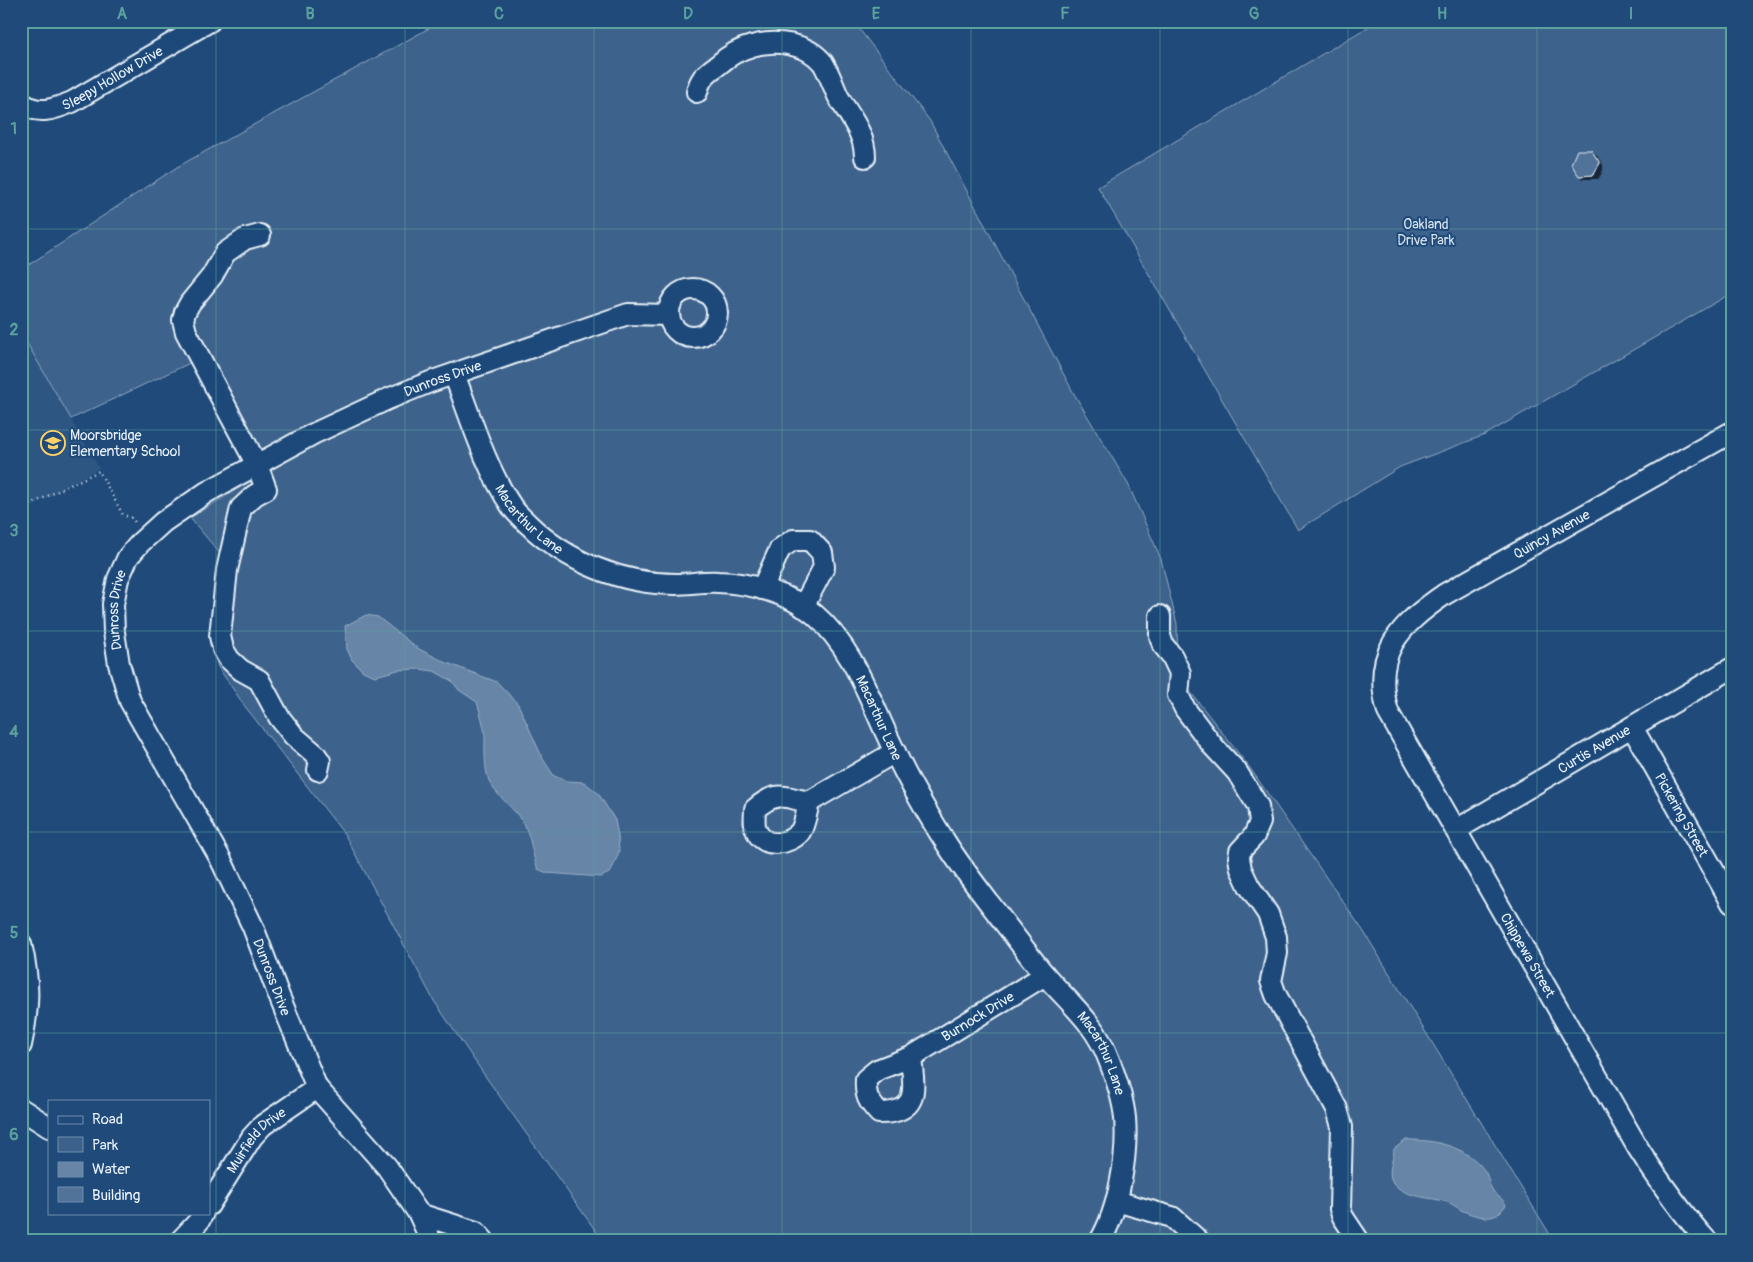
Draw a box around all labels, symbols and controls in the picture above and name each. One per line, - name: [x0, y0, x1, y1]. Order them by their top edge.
- text: A: [117, 4, 128, 24]
- text: B: [305, 4, 315, 24]
- text: C: [494, 4, 504, 24]
- text: D: [683, 4, 693, 24]
- text: E: [872, 4, 881, 24]
- text: F: [1060, 4, 1070, 24]
- text: G: [1249, 4, 1260, 24]
- text: H: [1437, 4, 1447, 24]
- text: I: [1629, 4, 1633, 24]
- street label: Sleepy Hollow Drive: [60, 43, 166, 114]
- text: 1: [11, 119, 17, 139]
- park label: Oakland Drive Park: [1397, 216, 1455, 249]
- text: 2: [10, 320, 19, 340]
- street label: Dunross Drive: [401, 357, 484, 401]
- place label: Moorsbridge Elementary School: [70, 427, 181, 460]
- school or university icon: Moorsbridge Elementary School: [40, 430, 66, 456]
- street label: Macarthur Lane: [491, 482, 566, 558]
- street label: Quincy Avenue: [1510, 506, 1593, 563]
- text: 3: [10, 521, 19, 541]
- street label: Dunross Drive: [105, 567, 130, 651]
- street label: Macarthur Lane: [852, 673, 906, 763]
- text: 4: [9, 722, 19, 742]
- street label: Curtis Avenue: [1555, 722, 1634, 777]
- street label: Pickering Street: [1651, 770, 1712, 860]
- street label: Chippewa Street: [1496, 910, 1559, 1001]
- text: 5: [10, 923, 19, 943]
- street label: Dunross Drive: [249, 936, 294, 1018]
- street label: Burnock Drive: [939, 988, 1017, 1045]
- street label: Macarthur Lane: [1074, 1008, 1128, 1097]
- legend: [48, 1100, 210, 1214]
- street label: Muirfield Drive: [223, 1104, 289, 1176]
- text: Road: [92, 1110, 123, 1129]
- text: 6: [9, 1125, 19, 1145]
- text: Park: [92, 1136, 119, 1155]
- text: Water: [92, 1160, 131, 1179]
- text: Building: [92, 1186, 140, 1205]

